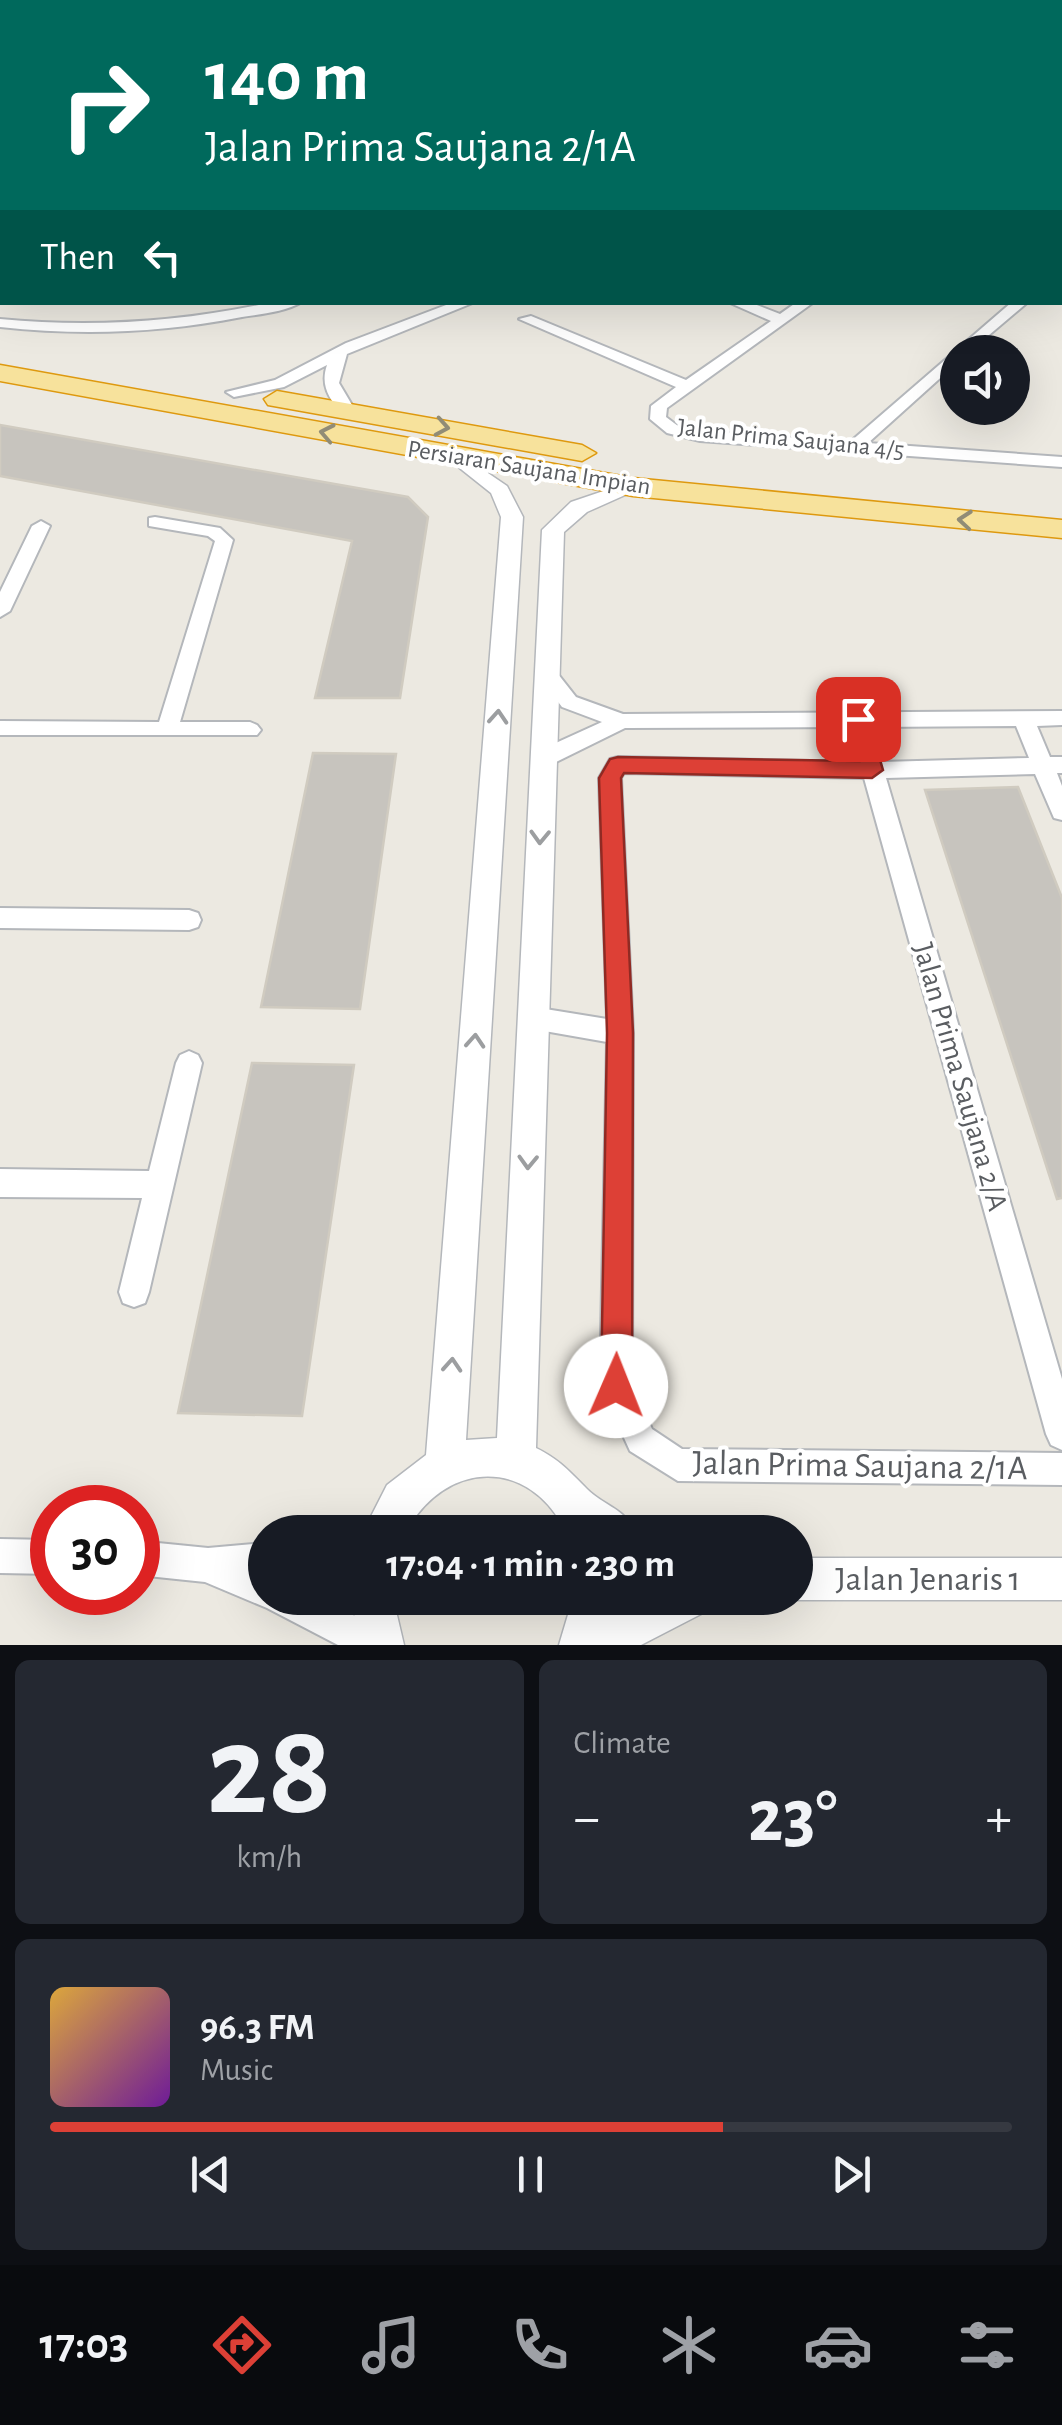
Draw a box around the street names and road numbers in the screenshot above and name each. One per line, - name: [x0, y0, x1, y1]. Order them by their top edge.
- street label: Jalan Prima Saujana 4/5: [677, 415, 905, 463]
- street label: Persiaran Saujana Impian: [406, 436, 652, 500]
- street label: Jalan Prima Saujana 2/A: [907, 940, 1013, 1214]
- street label: Jalan Prima Saujana 2/1A: [692, 1446, 1028, 1486]
- street label: Jalan Jenaris 1: [835, 1562, 1021, 1597]

